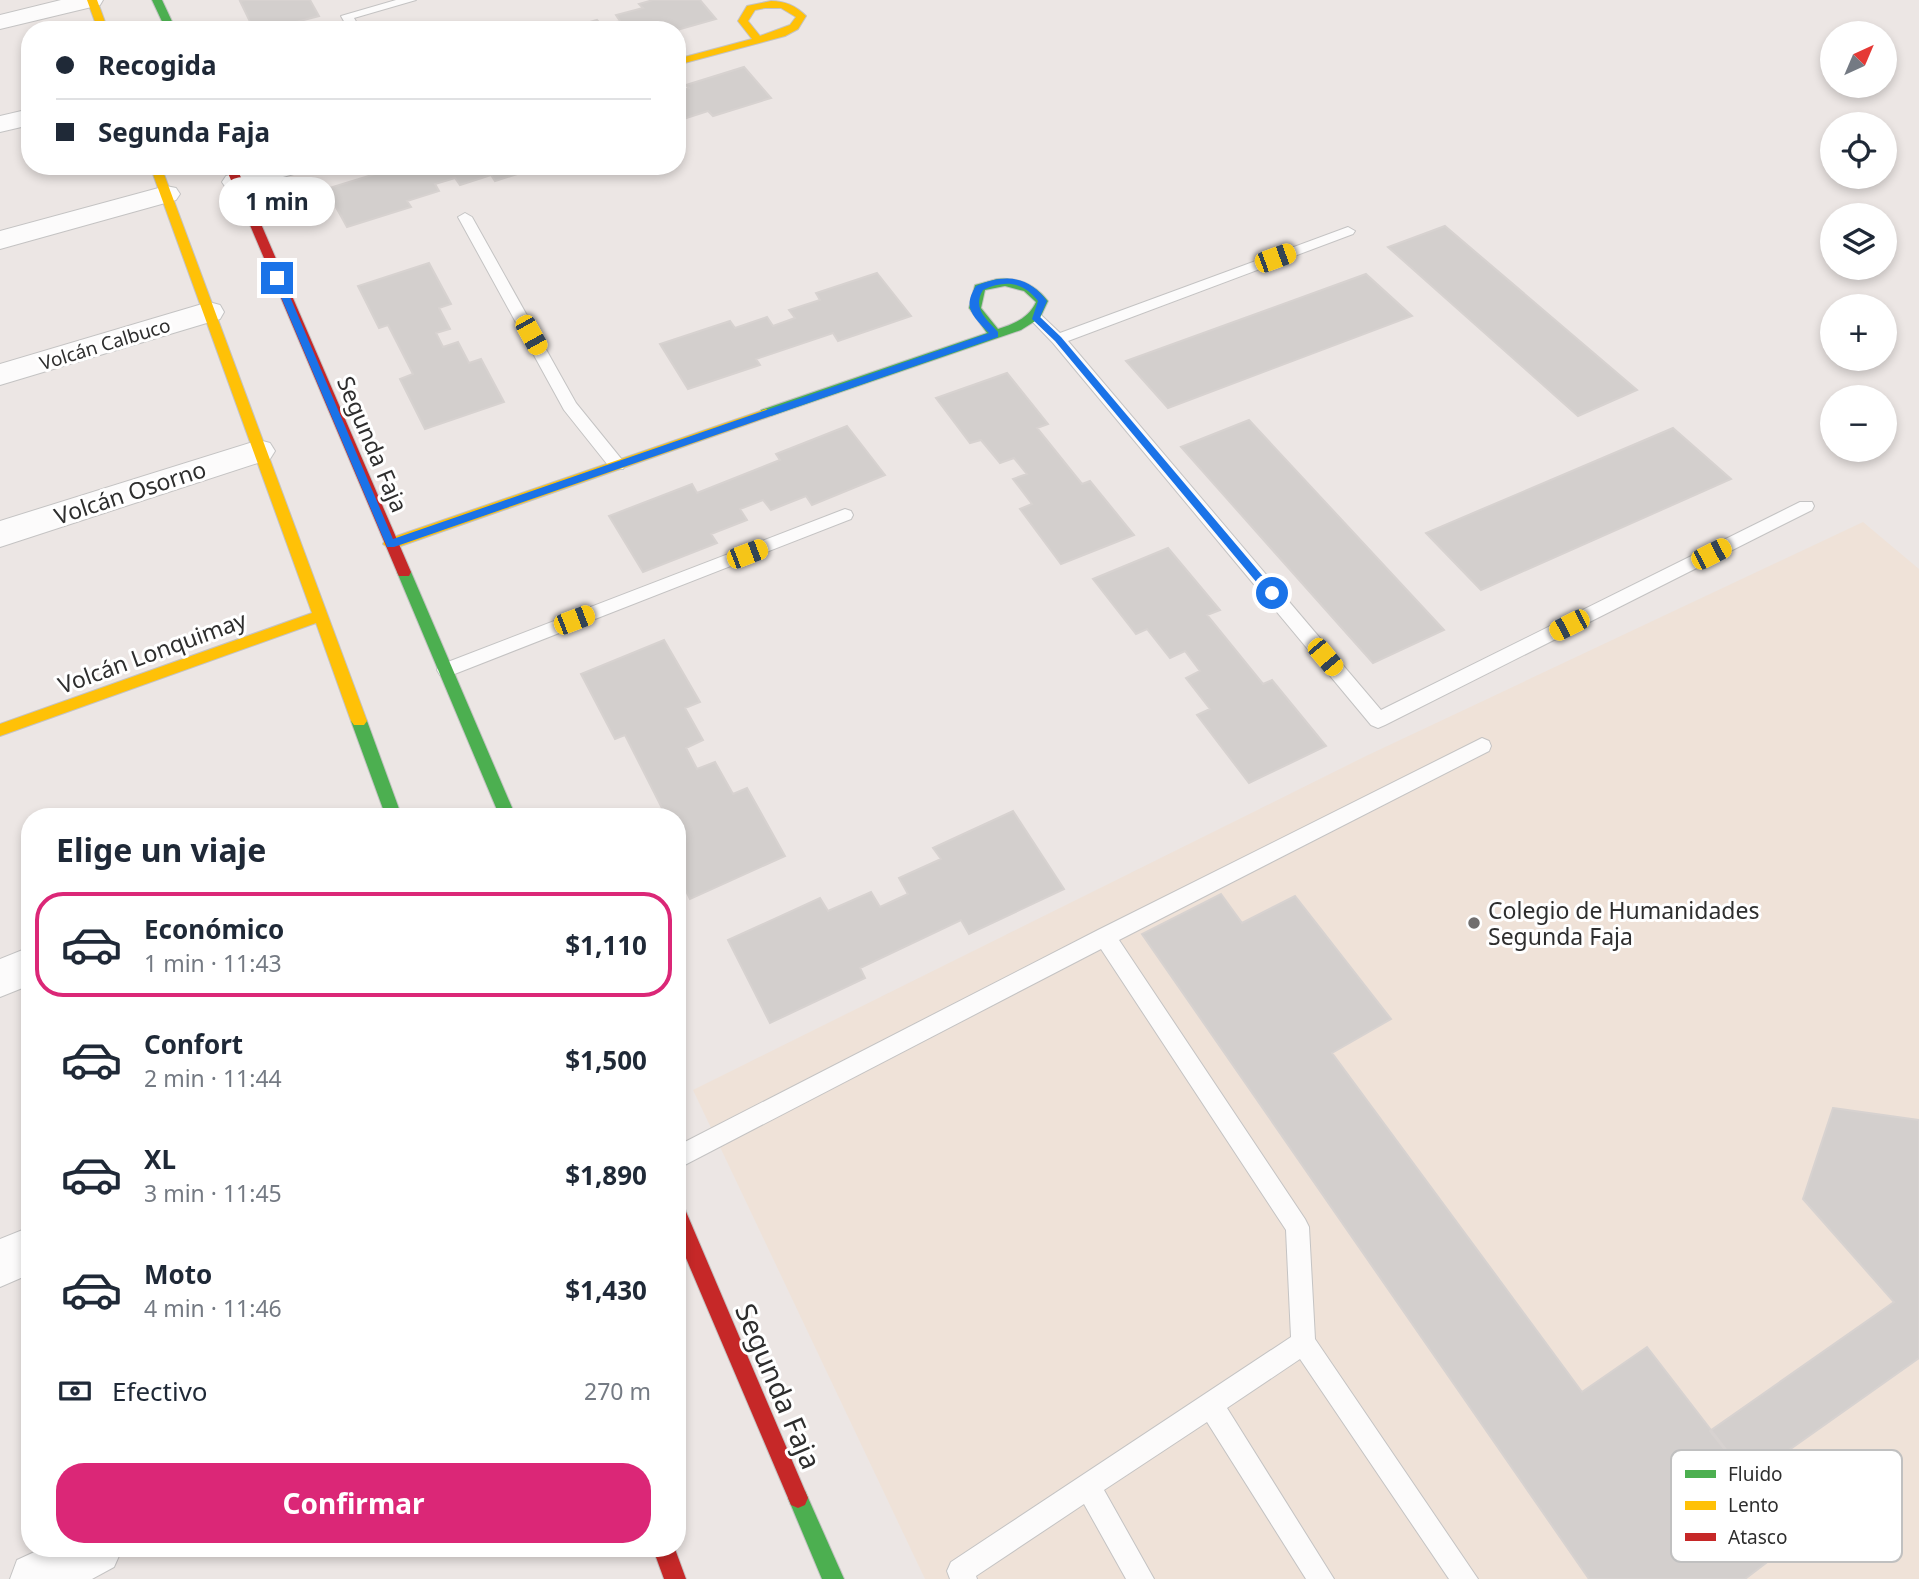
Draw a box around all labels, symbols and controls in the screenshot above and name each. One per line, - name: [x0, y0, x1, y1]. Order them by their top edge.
- north arrow: [1820, 21, 1897, 98]
- map controls: [1820, 21, 1897, 462]
- text: Recogida: [98, 47, 216, 83]
- button: locate: [1820, 112, 1897, 189]
- text: Segunda Faja: [98, 114, 270, 150]
- callout: 1 min: [219, 176, 335, 226]
- text: 1 min: [245, 185, 309, 217]
- button: layers: [1820, 203, 1897, 280]
- car: [1252, 241, 1299, 275]
- route end: [261, 262, 293, 294]
- button: +: [1820, 294, 1897, 371]
- street label: Volcán Calbuco: [36, 312, 174, 376]
- car: [512, 312, 551, 358]
- street label: Segunda Faja: [330, 371, 416, 517]
- button: −: [1820, 385, 1897, 462]
- street label: Volcán Osorno: [50, 452, 210, 532]
- car: [1688, 535, 1735, 573]
- car: [724, 537, 771, 571]
- route start: [1256, 577, 1288, 609]
- street label: Volcán Lonquimay: [54, 603, 251, 701]
- car: [551, 603, 598, 637]
- car: [1546, 606, 1593, 644]
- car: [1304, 634, 1347, 680]
- text: Elige un viaje: [56, 828, 266, 871]
- place label: Colegio de Humanidades Segunda Faja: [1488, 894, 1759, 952]
- text: Económico: [144, 911, 284, 947]
- icon: car: [60, 913, 123, 976]
- marker: Colegio de Humanidades Segunda Faja: [1466, 915, 1482, 931]
- text: $1,110: [565, 927, 647, 963]
- text: 1 min · 11:43: [144, 947, 282, 979]
- text: Confort: [144, 1026, 243, 1062]
- icon: car: [60, 1028, 123, 1091]
- text: $1,500: [565, 1042, 647, 1078]
- text: 2 min · 11:44: [144, 1062, 282, 1094]
- text: XL: [144, 1141, 176, 1177]
- icon: car: [60, 1143, 123, 1206]
- text: $1,890: [565, 1157, 647, 1193]
- text: 3 min · 11:45: [144, 1177, 282, 1209]
- text: Moto: [144, 1256, 212, 1292]
- icon: car: [60, 1258, 123, 1321]
- text: $1,430: [565, 1272, 647, 1308]
- text: 4 min · 11:46: [144, 1292, 282, 1324]
- street label: Segunda Faja: [727, 1297, 831, 1475]
- icon: cash: [56, 1372, 94, 1410]
- text: Efectivo: [112, 1373, 208, 1409]
- text: 270 m: [584, 1375, 651, 1407]
- legend: [1671, 1450, 1902, 1562]
- text: Fluido: [1728, 1461, 1783, 1487]
- button: Confirmar: [56, 1463, 651, 1543]
- text: Lento: [1728, 1492, 1779, 1518]
- text: Atasco: [1728, 1524, 1787, 1550]

